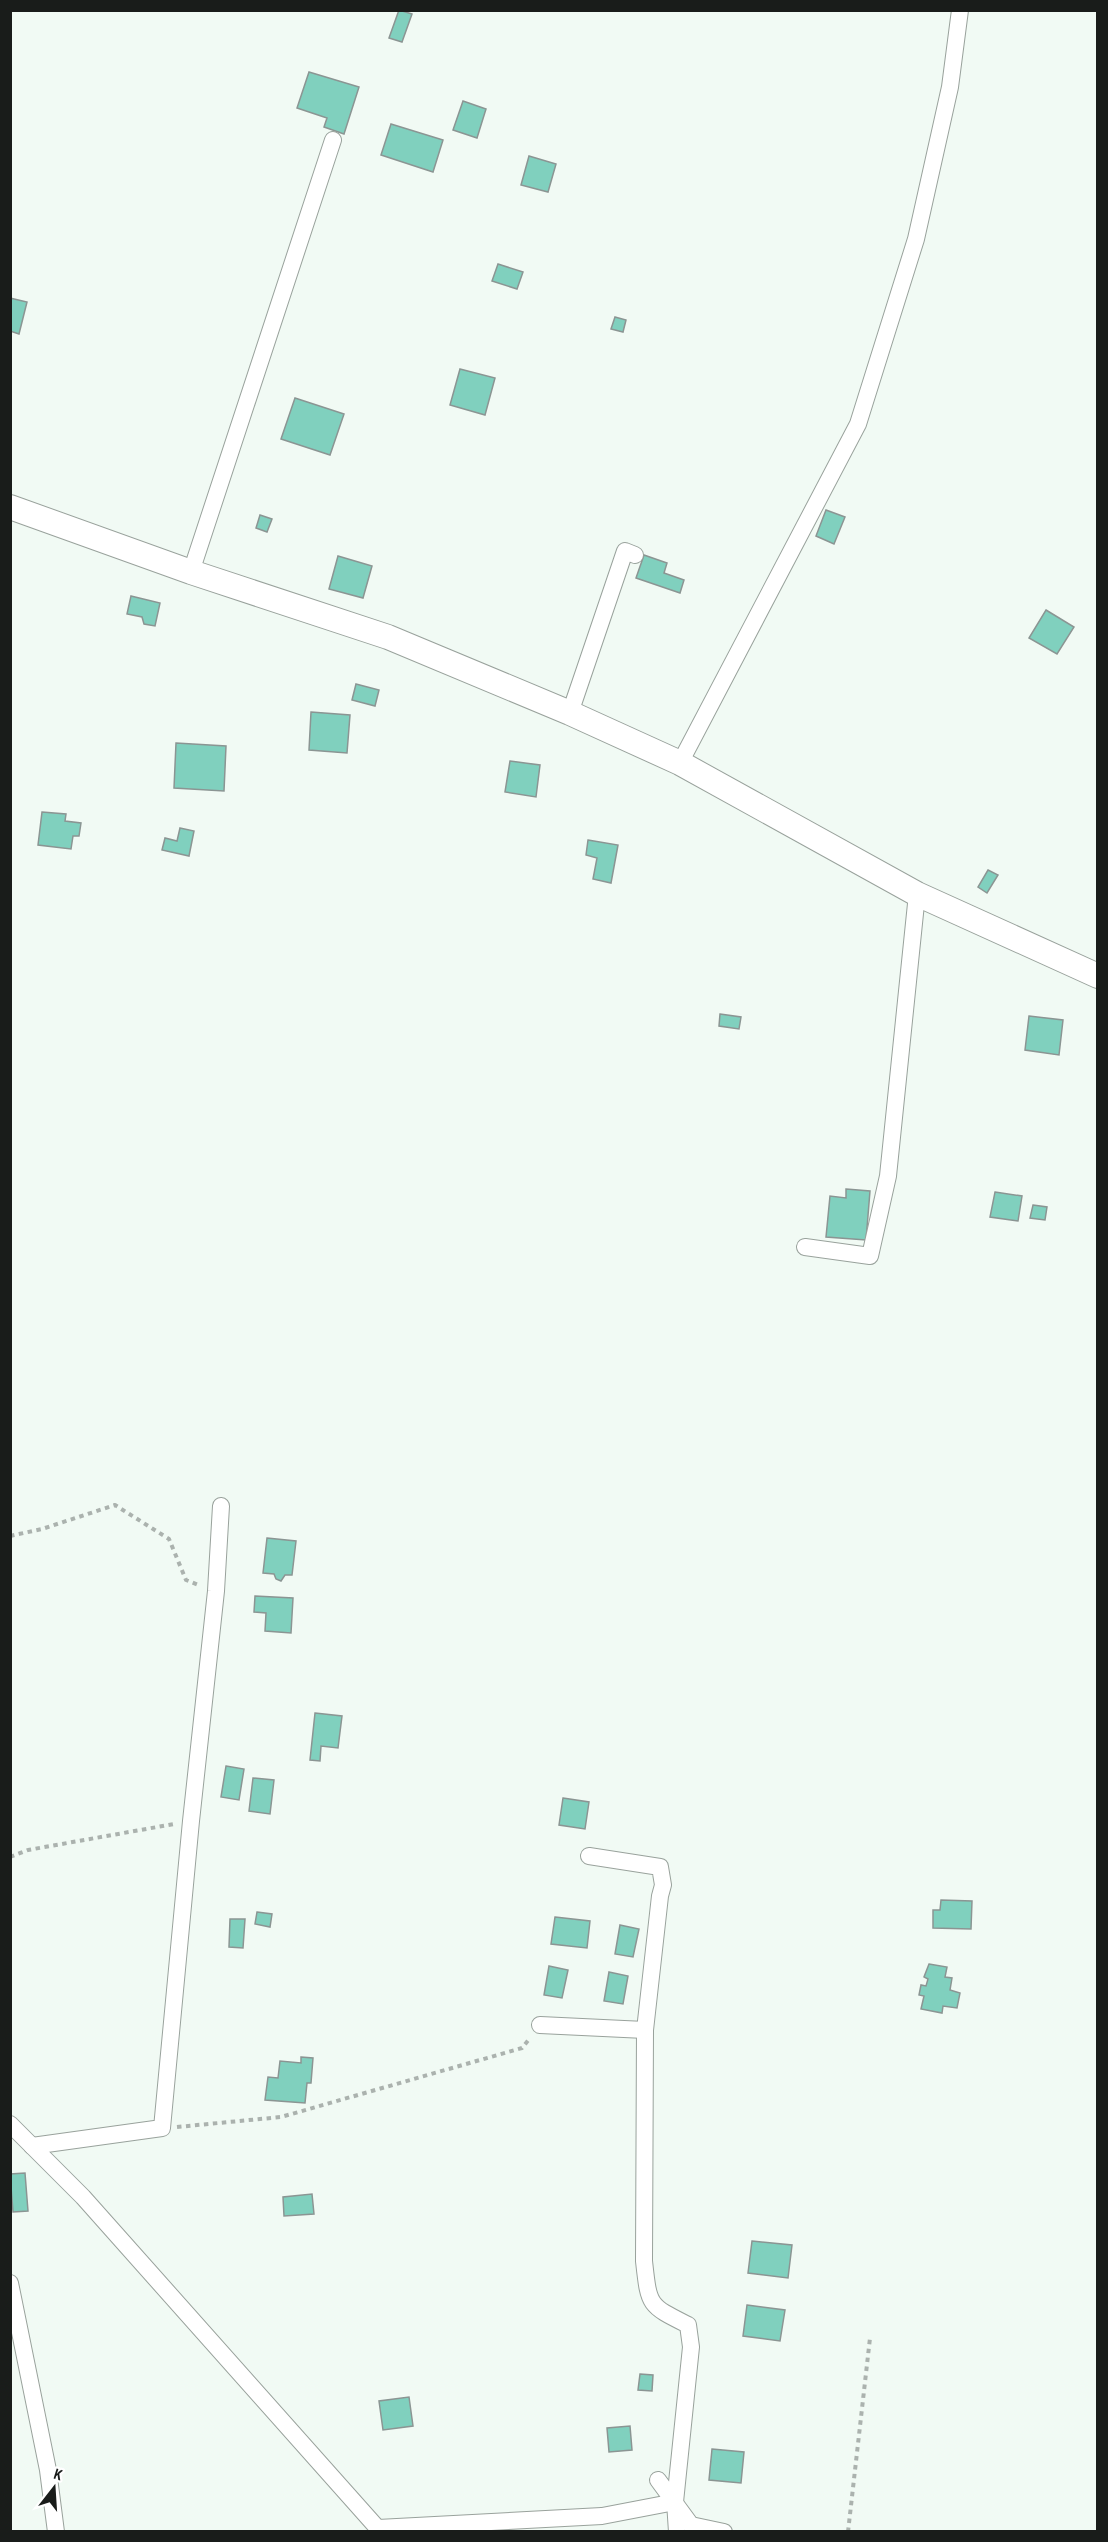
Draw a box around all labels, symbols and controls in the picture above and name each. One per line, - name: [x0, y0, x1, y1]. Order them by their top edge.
- north arrow: [24, 2458, 84, 2518]
- text: K: [51, 2465, 65, 2485]

